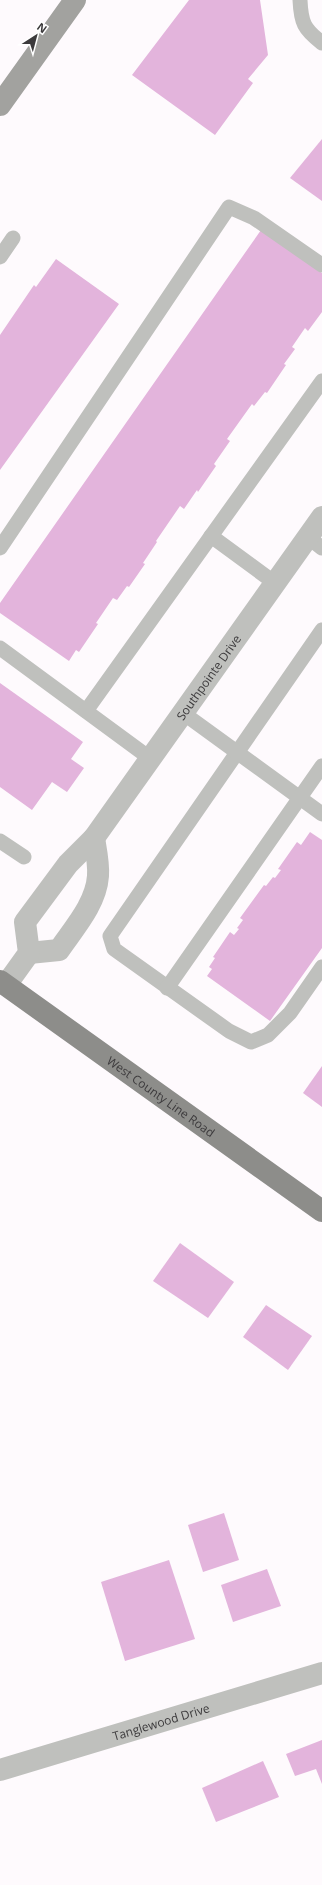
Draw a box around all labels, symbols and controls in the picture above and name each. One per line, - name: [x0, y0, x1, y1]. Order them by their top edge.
- north arrow: [16, 16, 56, 56]
- text: N: [34, 19, 50, 36]
- street label: Southpointe Drive: [172, 631, 245, 723]
- street label: West County Line Road: [104, 1052, 219, 1141]
- street label: Tanglewood Drive: [110, 1699, 212, 1744]

